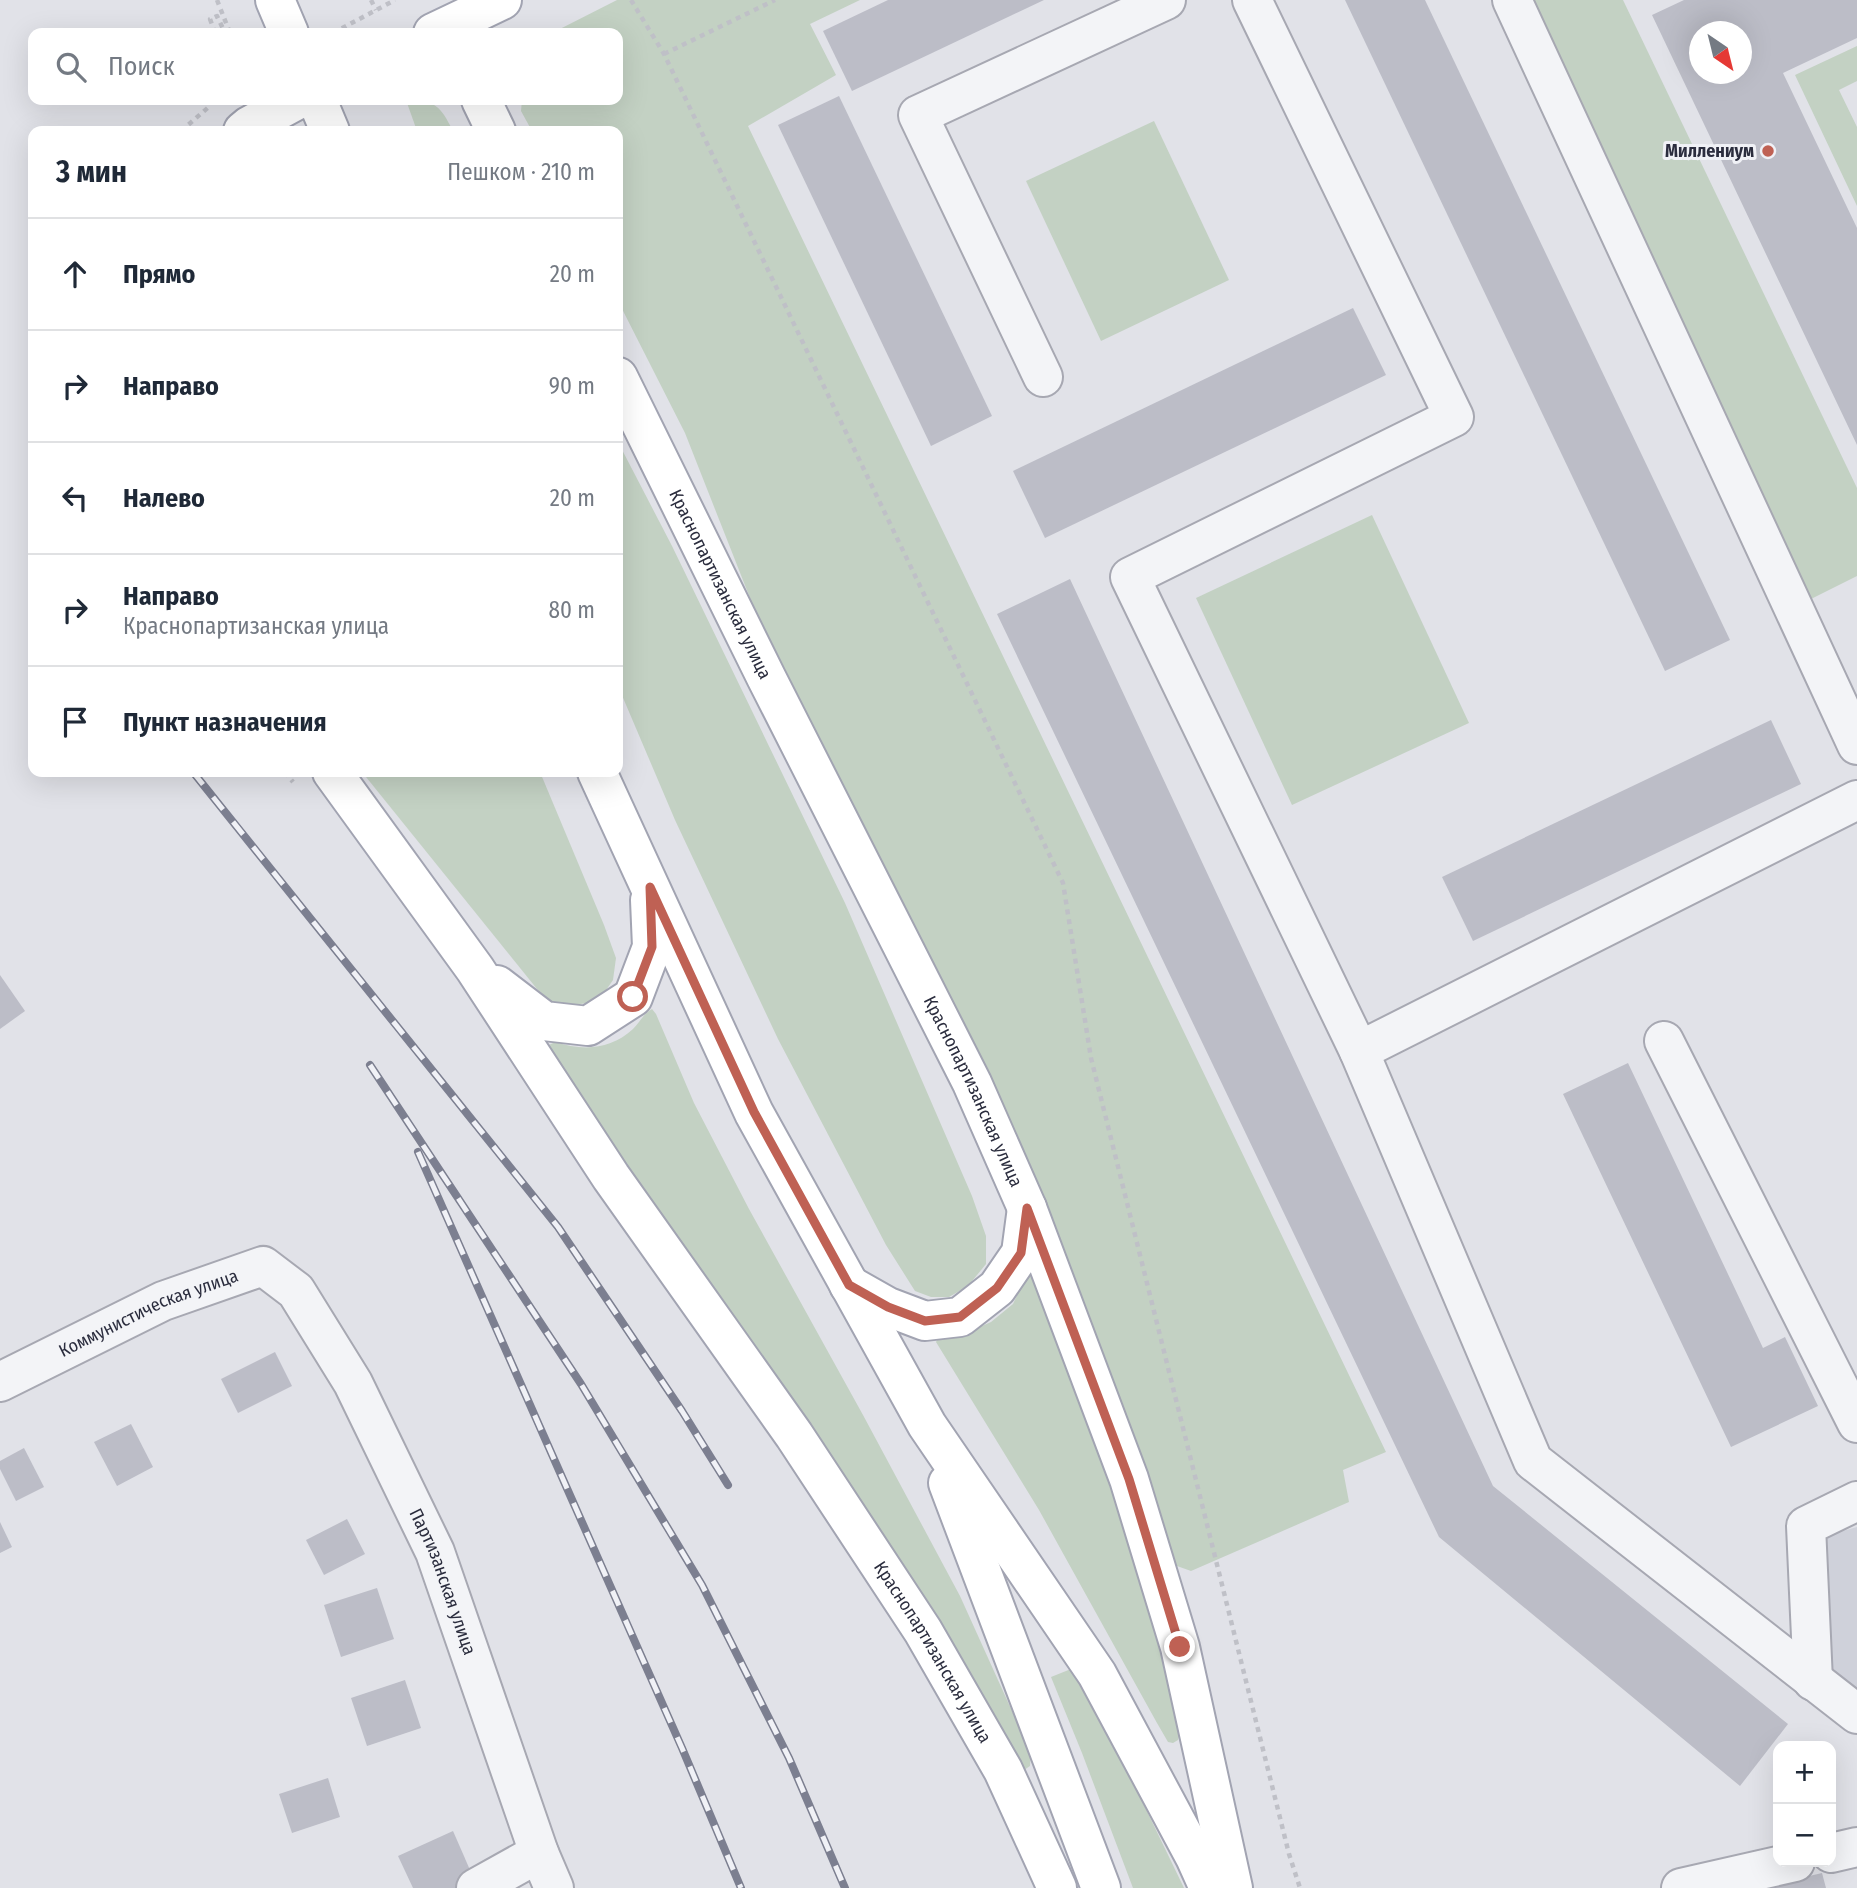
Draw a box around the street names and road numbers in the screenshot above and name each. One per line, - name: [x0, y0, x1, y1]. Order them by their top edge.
- street label: Краснопартизанская улица: [664, 486, 776, 683]
- street label: Краснопартизанская улица: [919, 992, 1027, 1191]
- street label: Коммунистическая улица: [55, 1265, 241, 1362]
- street label: Партизанская улица: [405, 1505, 481, 1658]
- street label: Краснопартизанская улица: [869, 1557, 996, 1747]

